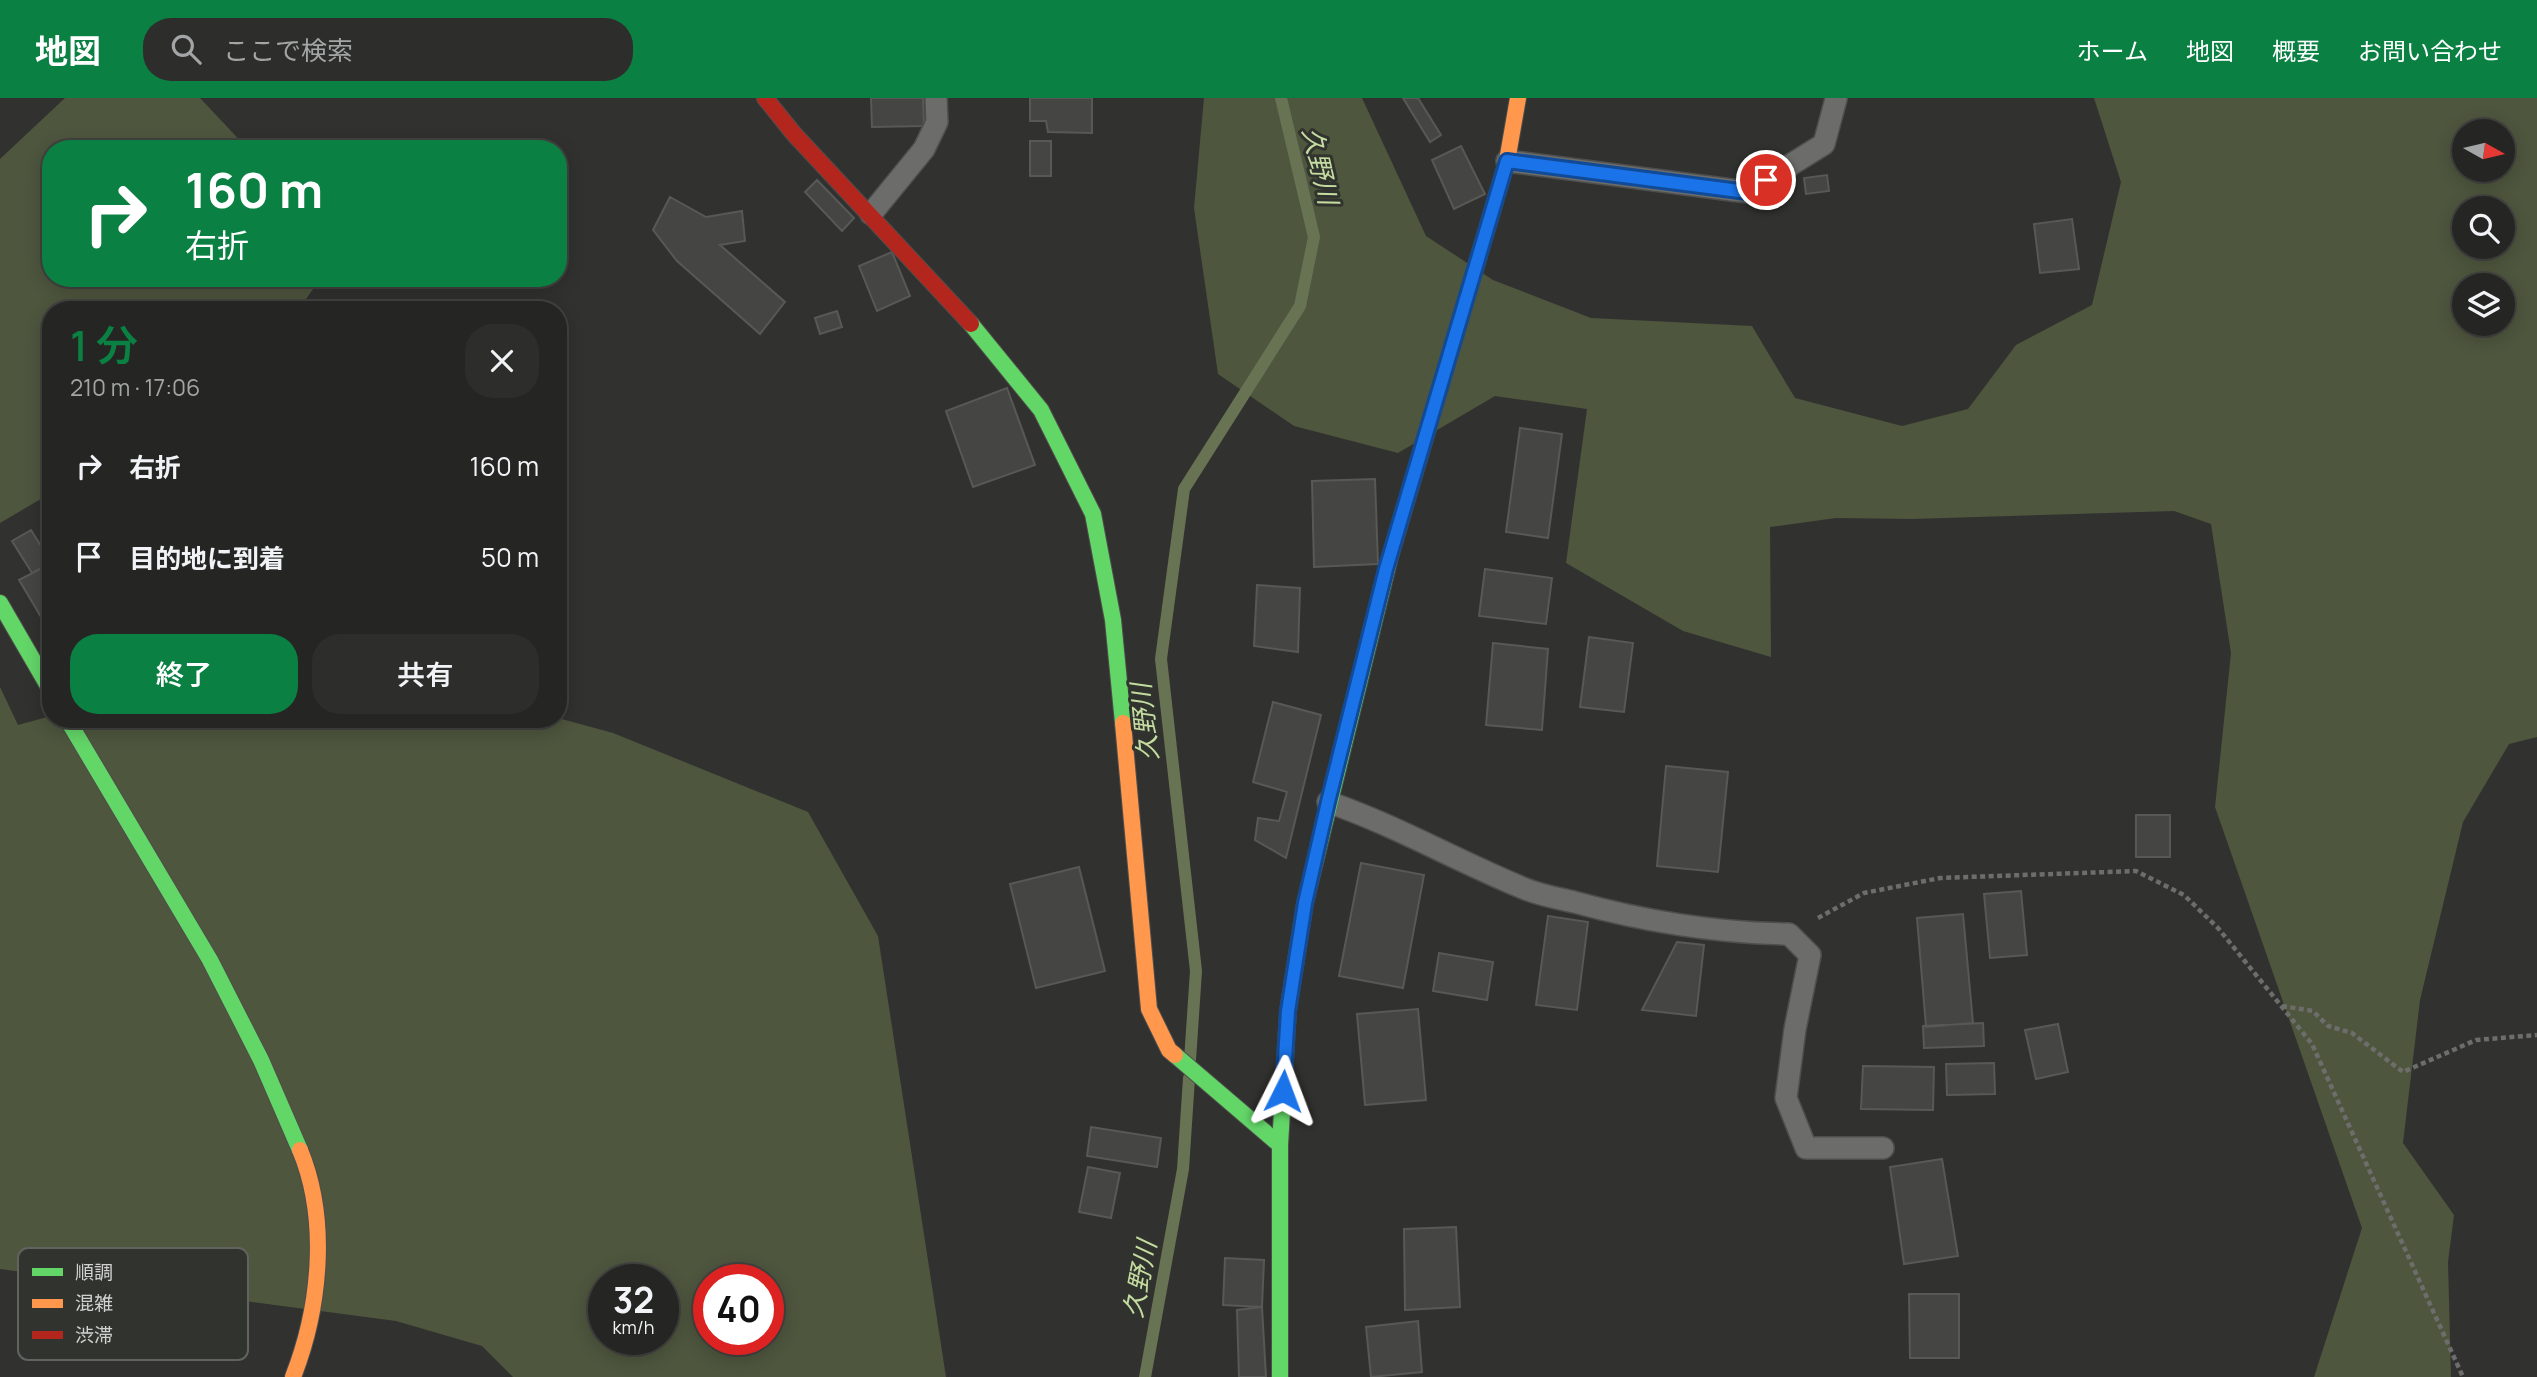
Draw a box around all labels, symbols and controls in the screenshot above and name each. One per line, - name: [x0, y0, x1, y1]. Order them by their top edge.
- search box: [143, 18, 633, 81]
- text: 地図: [35, 28, 101, 73]
- icon: search: [167, 30, 205, 68]
- text: ここで検索: [223, 32, 353, 68]
- text: ホーム: [2077, 34, 2148, 67]
- text: 地図: [2186, 34, 2234, 67]
- text: 概要: [2272, 34, 2320, 67]
- text: お問い合わせ: [2358, 34, 2502, 67]
- north arrow: [2452, 119, 2515, 182]
- map controls: [2452, 119, 2515, 336]
- water label: 久野川: [1295, 124, 1348, 211]
- pin: [1736, 150, 1796, 210]
- text: 160 m: [185, 156, 323, 223]
- icon: arrive: [1747, 161, 1785, 199]
- icon: right: [70, 168, 161, 259]
- button: search: [2452, 196, 2515, 259]
- text: 右折: [185, 223, 249, 267]
- button: layers: [2452, 273, 2515, 336]
- text: 1 分: [70, 316, 138, 374]
- button: close: [465, 324, 539, 398]
- text: 210 m · 17:06: [70, 371, 200, 403]
- icon: right: [70, 447, 108, 485]
- text: 160 m: [470, 448, 539, 484]
- text: 右折: [129, 449, 181, 485]
- icon: arrive: [70, 538, 108, 576]
- text: 50 m: [481, 539, 539, 575]
- text: 目的地に到着: [129, 540, 285, 576]
- button: 終了: [70, 634, 298, 714]
- button: 共有: [312, 634, 539, 714]
- water label: 久野川: [1122, 678, 1166, 763]
- position arrow: [1246, 1054, 1320, 1128]
- water label: 久野川: [1114, 1234, 1165, 1321]
- legend: [18, 1248, 248, 1360]
- text: 順調: [75, 1259, 113, 1285]
- speed limit sign: 40: [693, 1264, 784, 1355]
- text: 32: [613, 1276, 654, 1324]
- text: 混雑: [75, 1290, 113, 1316]
- text: km/h: [613, 1315, 654, 1339]
- text: 渋滞: [75, 1322, 113, 1348]

